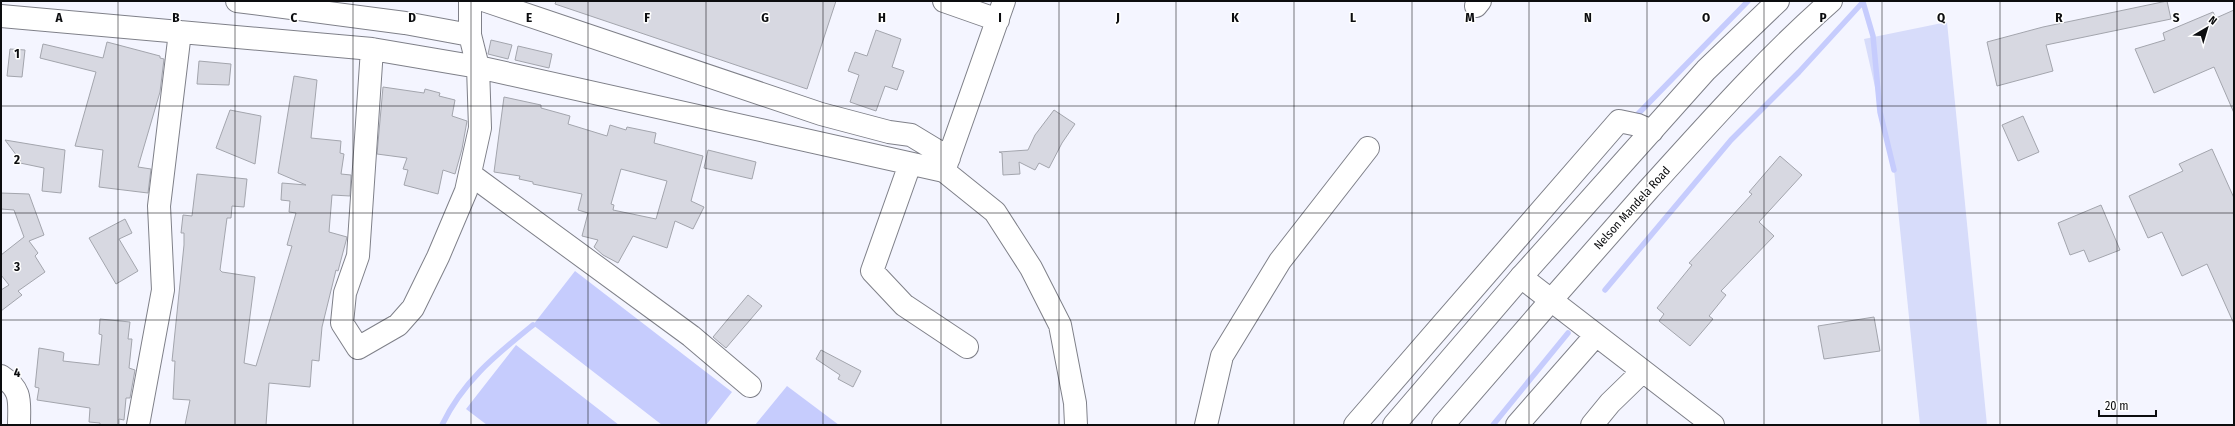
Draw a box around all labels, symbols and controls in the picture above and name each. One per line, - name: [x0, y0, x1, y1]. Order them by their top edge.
- north arrow: [2187, 8, 2227, 48]
- text: A: [54, 10, 63, 25]
- text: B: [172, 10, 180, 25]
- text: C: [291, 10, 298, 25]
- text: D: [408, 10, 416, 25]
- text: E: [526, 10, 532, 25]
- text: F: [644, 10, 650, 25]
- text: G: [761, 10, 769, 25]
- text: H: [878, 10, 886, 25]
- text: I: [998, 10, 1002, 25]
- text: J: [1115, 10, 1120, 25]
- text: K: [1231, 10, 1239, 25]
- text: L: [1350, 10, 1356, 25]
- text: M: [1465, 10, 1475, 25]
- text: N: [1584, 10, 1592, 25]
- text: O: [1702, 10, 1710, 25]
- text: P: [1819, 10, 1827, 25]
- text: Q: [1937, 10, 1946, 25]
- text: R: [2055, 10, 2063, 25]
- text: S: [2173, 10, 2180, 25]
- text: N: [2206, 13, 2219, 28]
- text: 1: [14, 46, 20, 61]
- text: 2: [13, 152, 20, 167]
- street label: Nelson Mandela Road: [1591, 164, 1673, 252]
- text: 3: [13, 259, 20, 274]
- text: 4: [14, 365, 21, 380]
- scale bar: [2099, 392, 2156, 418]
- text: 20 m: [2105, 399, 2129, 413]

